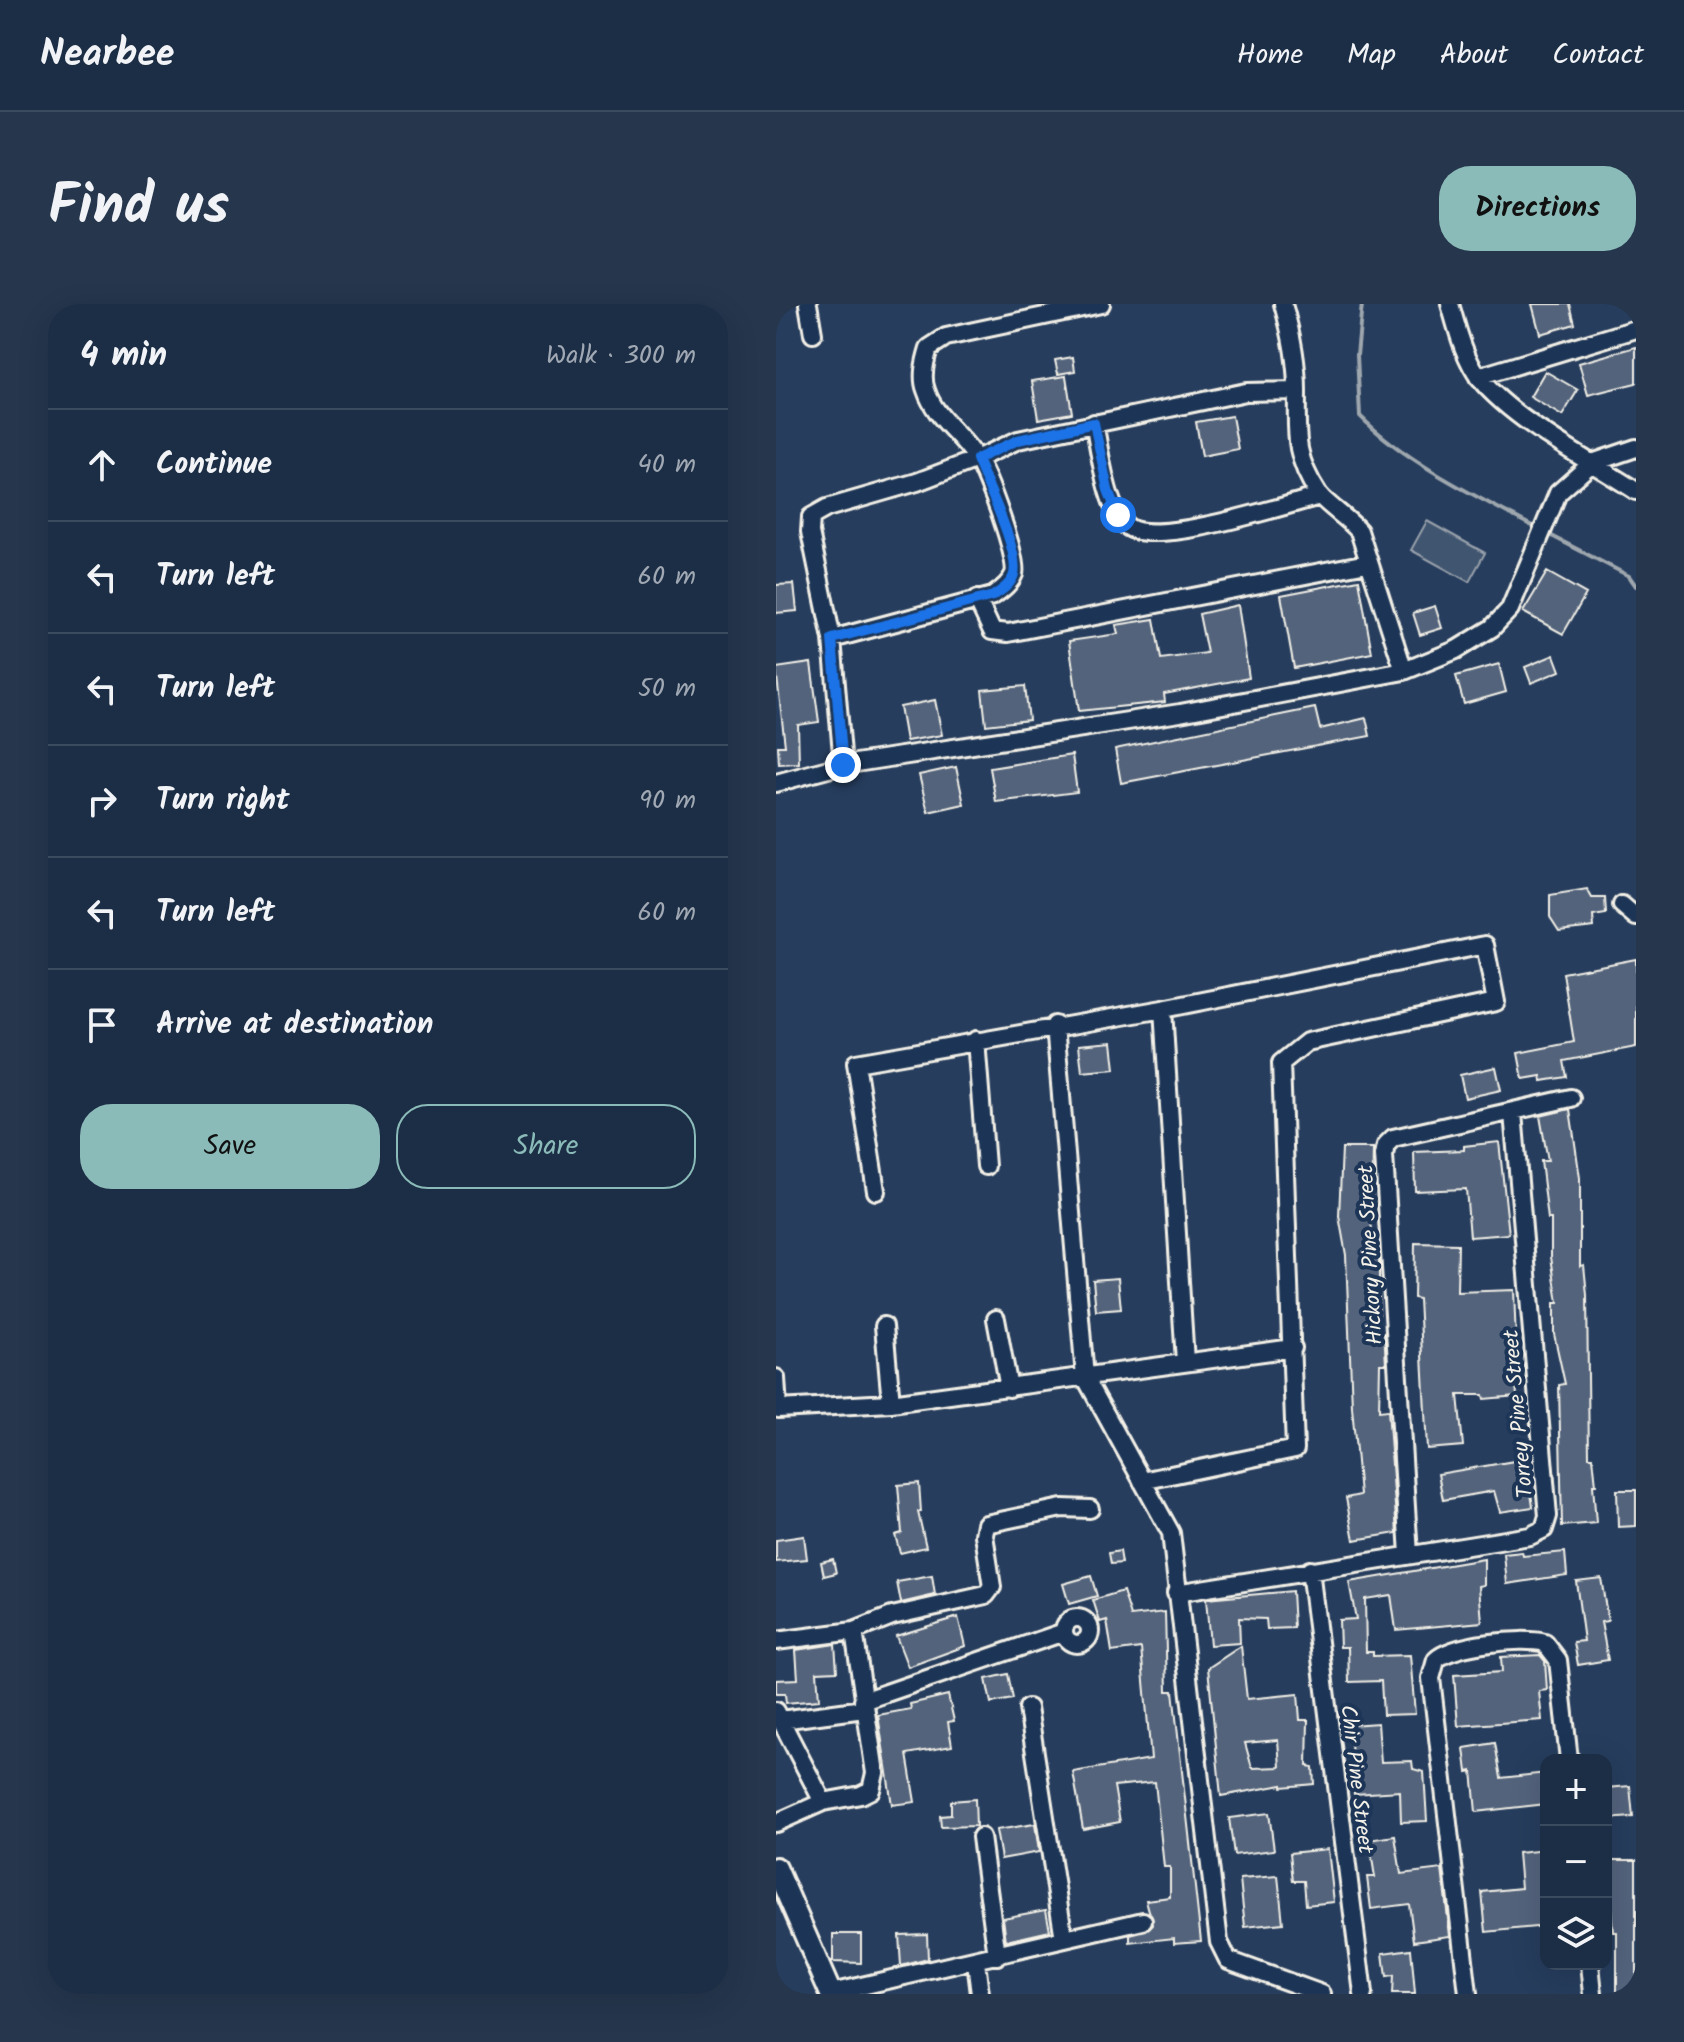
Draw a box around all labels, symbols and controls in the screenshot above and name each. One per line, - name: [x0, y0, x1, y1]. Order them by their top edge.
- text: Nearbee: [40, 25, 174, 85]
- text: Home: [1237, 33, 1303, 78]
- text: Map: [1347, 33, 1396, 78]
- text: About: [1440, 33, 1508, 78]
- text: Contact: [1552, 33, 1644, 78]
- text: Find us: [48, 163, 229, 253]
- button: Directions: [1439, 166, 1636, 251]
- text: 4 min: [80, 329, 167, 383]
- text: Walk · 300 m: [546, 335, 696, 377]
- text: Continue: [156, 441, 272, 489]
- icon: ahead: [80, 443, 124, 487]
- text: 40 m: [638, 444, 696, 486]
- route start: [1100, 497, 1136, 533]
- text: Turn left: [156, 553, 275, 601]
- icon: left: [80, 555, 124, 599]
- text: 60 m: [637, 556, 696, 598]
- text: Turn left: [156, 665, 275, 713]
- icon: left: [80, 667, 124, 711]
- text: 50 m: [638, 668, 696, 710]
- route end: [825, 747, 861, 783]
- text: Turn right: [156, 777, 289, 825]
- icon: right: [80, 779, 124, 823]
- text: 90 m: [639, 780, 696, 822]
- text: Turn left: [156, 889, 275, 937]
- icon: left: [80, 891, 124, 935]
- text: 60 m: [637, 892, 696, 934]
- text: Arrive at destination: [156, 1001, 433, 1049]
- icon: arrive: [80, 1003, 124, 1047]
- button: Save: [80, 1104, 380, 1189]
- button: Share: [396, 1104, 696, 1189]
- street label: Hickory Pine Street: [1349, 1164, 1394, 1346]
- street label: Torrey Pine Street: [1495, 1328, 1544, 1499]
- street label: Chir Pine Street: [1329, 1703, 1382, 1856]
- map controls: [1540, 1754, 1612, 1970]
- button: +: [1540, 1754, 1612, 1826]
- button: −: [1540, 1826, 1612, 1898]
- button: layers: [1540, 1898, 1612, 1970]

